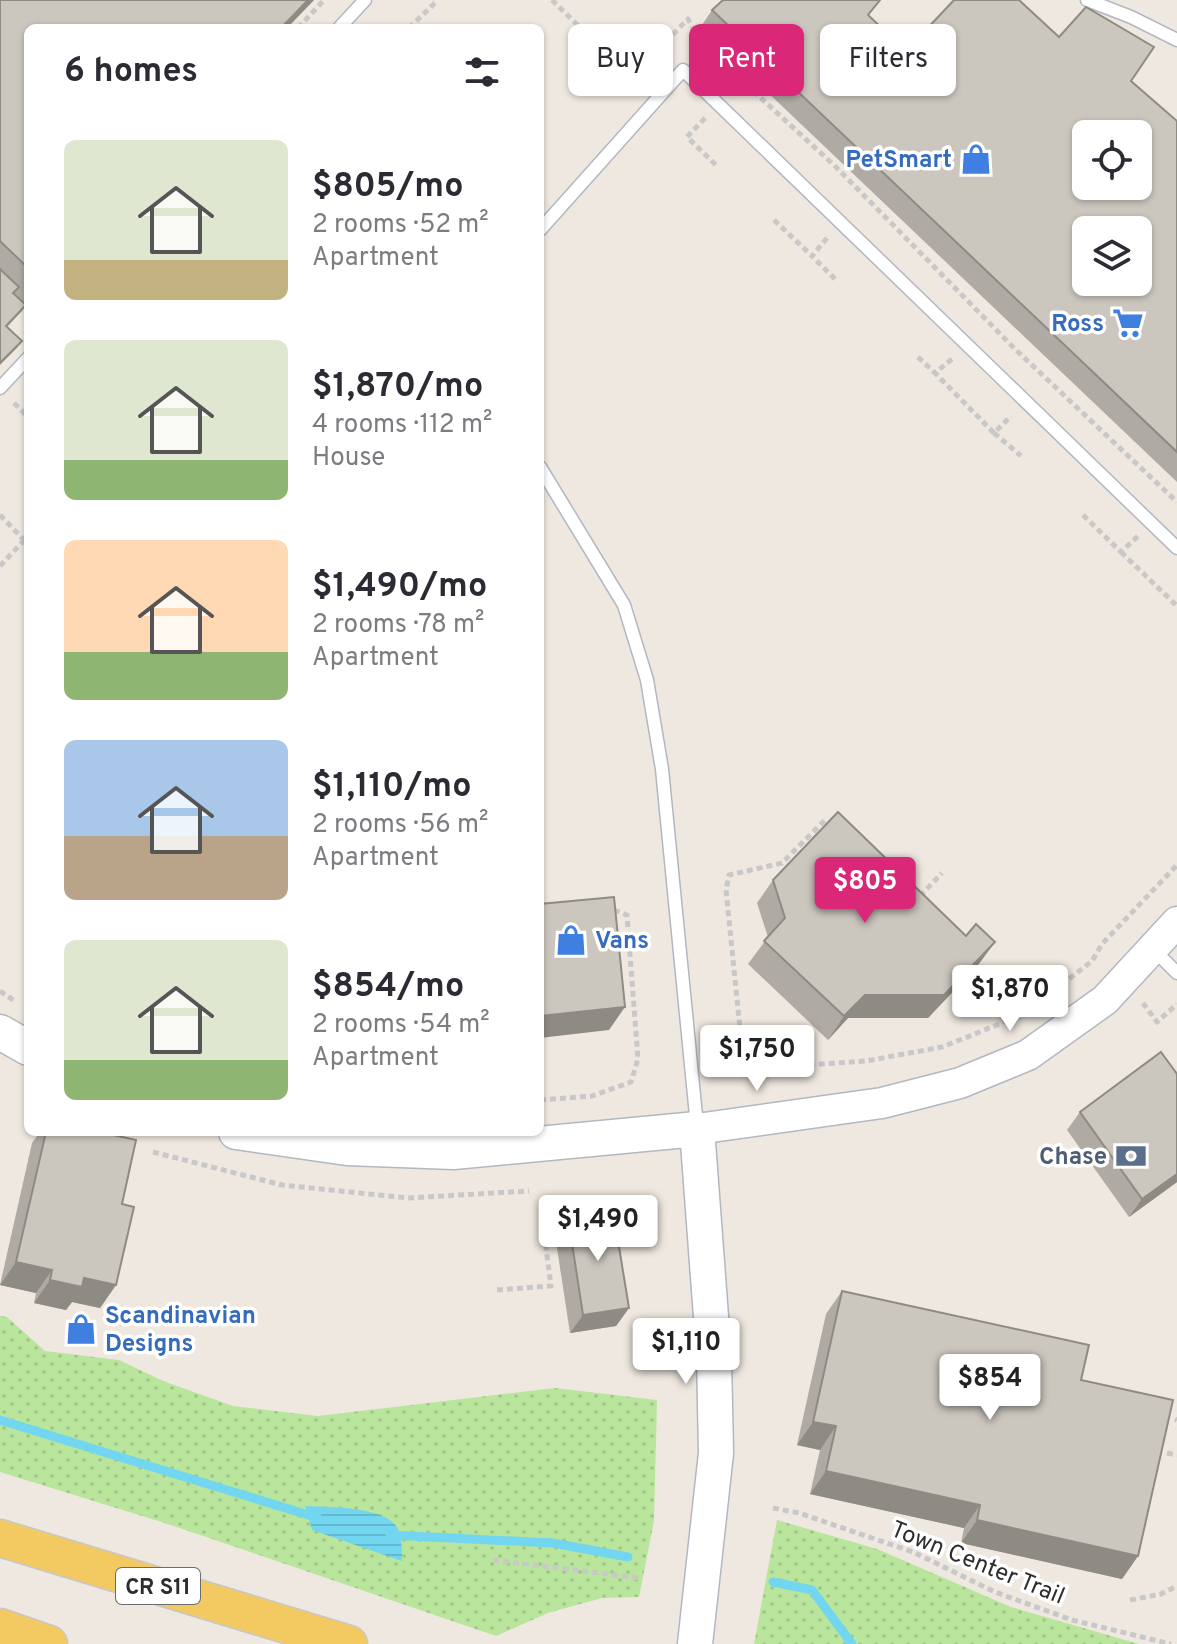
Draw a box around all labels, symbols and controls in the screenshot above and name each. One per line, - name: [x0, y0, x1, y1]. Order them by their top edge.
- chip: Buy: [568, 24, 673, 96]
- chip: Rent: [689, 24, 804, 96]
- chip: Filters: [820, 24, 956, 96]
- icon: filters: [460, 50, 504, 94]
- text: 6 homes: [64, 51, 198, 94]
- map controls: [1072, 120, 1152, 296]
- button: locate: [1072, 120, 1152, 200]
- shop icon: PetSmart: [959, 142, 993, 176]
- place label: PetSmart: [845, 146, 952, 176]
- text: $805/mo: [312, 166, 464, 209]
- icon: home: [128, 172, 224, 268]
- text: 2 rooms · 52 m²: [312, 209, 489, 242]
- button: layers: [1072, 216, 1152, 296]
- text: Apartment: [312, 242, 439, 275]
- supermarket icon: Ross: [1111, 306, 1145, 340]
- place label: Ross: [1051, 310, 1104, 340]
- text: $1,870/mo: [312, 366, 483, 409]
- icon: home: [128, 372, 224, 468]
- text: 4 rooms · 112 m²: [312, 409, 492, 442]
- text: House: [312, 442, 385, 475]
- text: $1,490/mo: [312, 566, 487, 609]
- icon: home: [128, 572, 224, 668]
- text: 2 rooms · 78 m²: [312, 609, 484, 642]
- text: Apartment: [312, 642, 439, 675]
- text: $1,110/mo: [312, 766, 472, 809]
- icon: home: [128, 772, 224, 868]
- text: 2 rooms · 56 m²: [312, 809, 488, 842]
- text: Apartment: [312, 842, 439, 875]
- pin: $805: [818, 857, 912, 925]
- text: $805: [833, 866, 897, 899]
- shop icon: Vans: [554, 923, 588, 957]
- place label: Vans: [595, 927, 649, 957]
- pin: $1,870: [945, 965, 1075, 1033]
- text: $854/mo: [312, 966, 464, 1009]
- icon: home: [128, 972, 224, 1068]
- text: $1,870: [970, 974, 1050, 1007]
- text: 2 rooms · 54 m²: [312, 1009, 490, 1042]
- pin: $1,750: [692, 1025, 822, 1093]
- text: $1,750: [718, 1034, 796, 1067]
- text: Apartment: [312, 1042, 439, 1075]
- bank icon: Chase: [1114, 1139, 1148, 1173]
- place label: Chase: [1039, 1143, 1107, 1173]
- pin: $1,490: [533, 1195, 663, 1263]
- text: $1,490: [557, 1204, 639, 1237]
- place label: Scandinavian Designs: [105, 1302, 256, 1360]
- shop icon: Scandinavian Designs: [64, 1312, 98, 1346]
- pin: $1,110: [621, 1318, 751, 1386]
- text: $1,110: [651, 1327, 721, 1360]
- pin: $854: [943, 1354, 1037, 1422]
- text: $854: [957, 1363, 1023, 1396]
- street label: Town Center Trail: [886, 1515, 1069, 1612]
- road number: CR S11: [116, 1568, 200, 1604]

